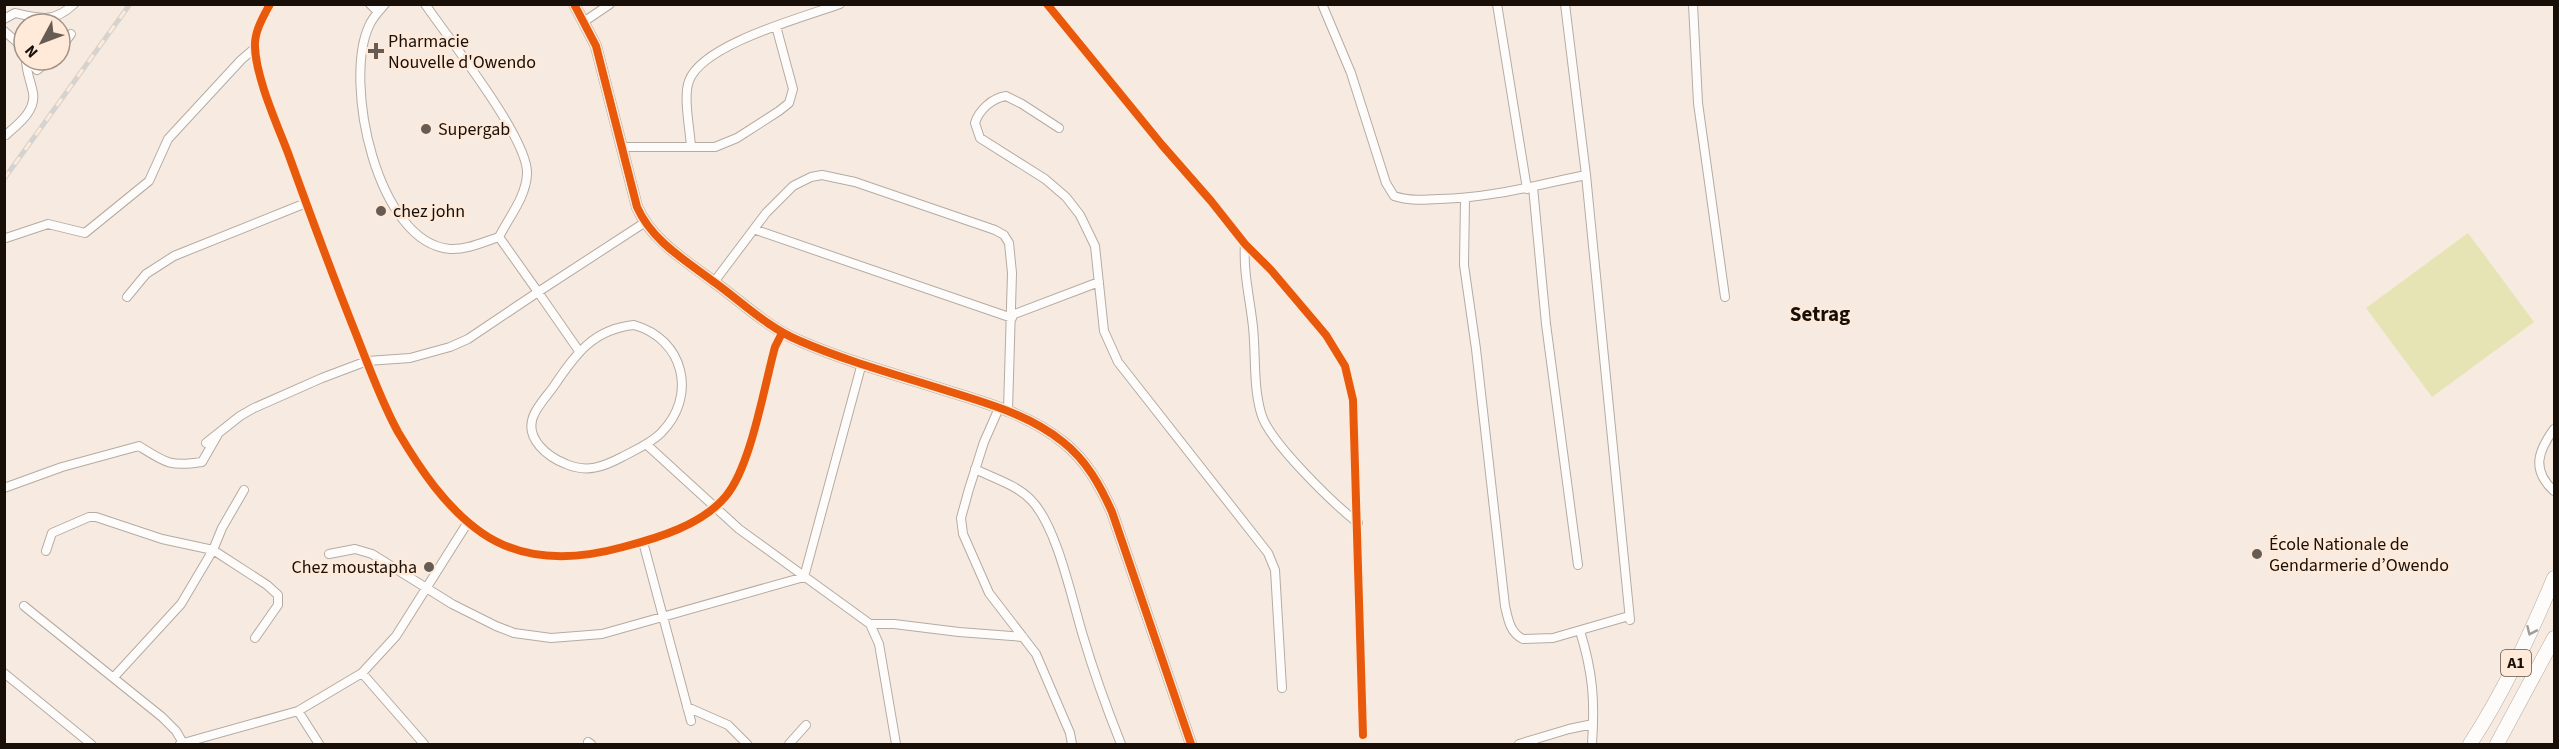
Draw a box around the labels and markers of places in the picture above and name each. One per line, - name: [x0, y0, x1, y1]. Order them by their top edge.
- place label: Pharmacie Nouvelle d'Owendo: [388, 29, 536, 75]
- marker: Pharmacie Nouvelle d'Owendo: [369, 44, 383, 58]
- place label: Supergab: [438, 117, 510, 142]
- marker: Supergab: [419, 122, 433, 136]
- place label: chez john: [393, 199, 465, 224]
- marker: chez john: [374, 204, 388, 218]
- place label: École Nationale de Gendarmerie d’Owendo: [2269, 532, 2449, 578]
- marker: École Nationale de Gendarmerie d’Owendo: [2250, 547, 2264, 561]
- place label: Chez moustapha: [291, 555, 417, 580]
- marker: Chez moustapha: [422, 560, 436, 574]

